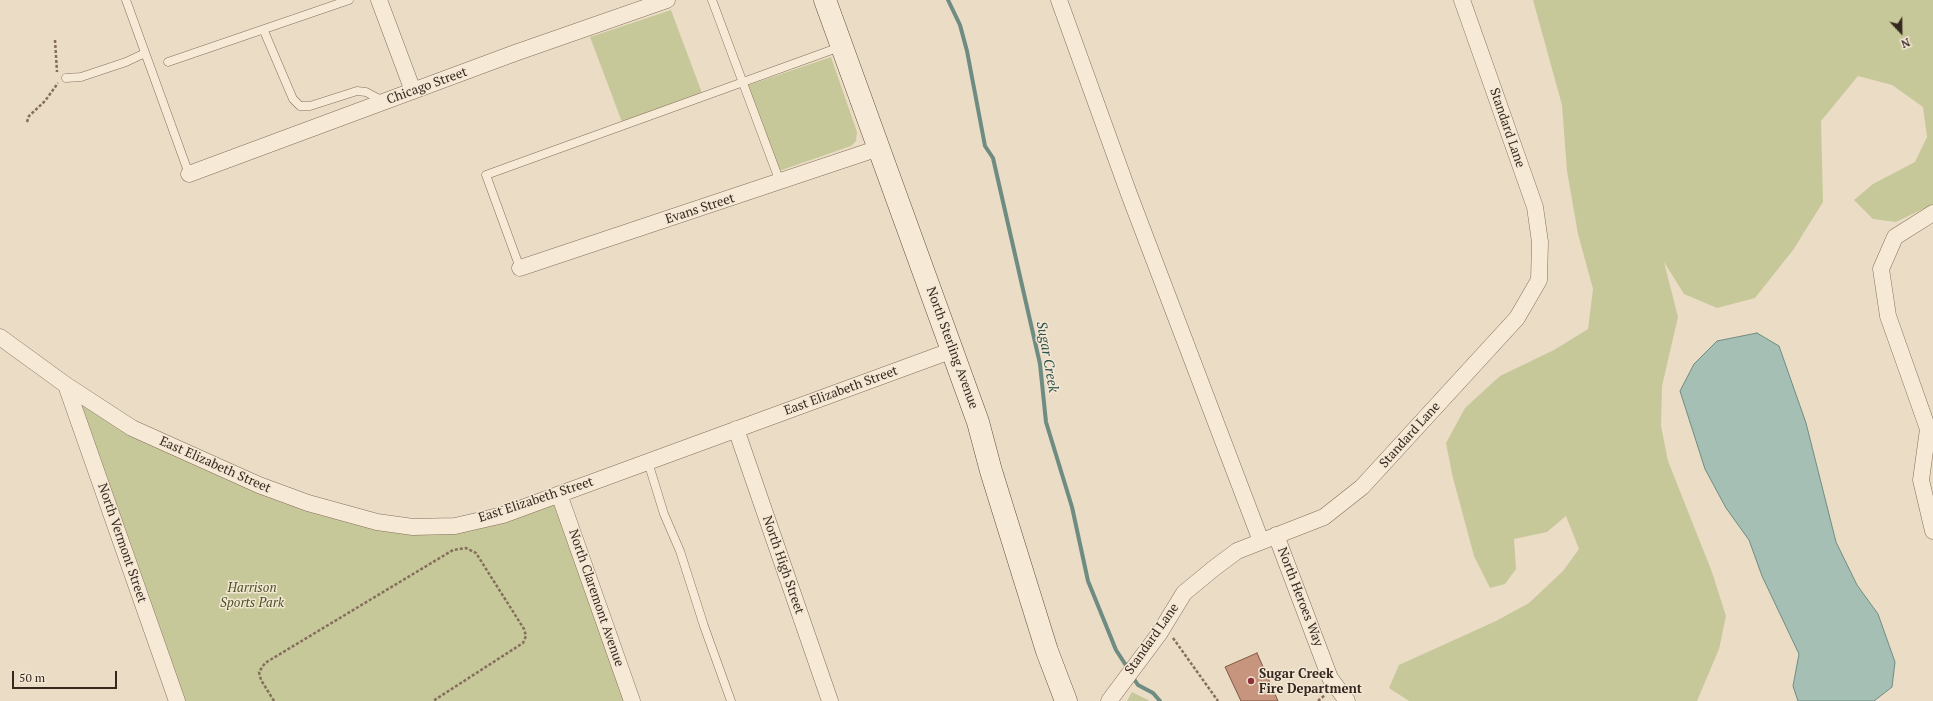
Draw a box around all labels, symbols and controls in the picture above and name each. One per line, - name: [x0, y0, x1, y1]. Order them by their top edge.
- north arrow: [1881, 12, 1921, 52]
- text: N: [1899, 35, 1912, 51]
- street label: Chicago Street: [385, 64, 469, 108]
- street label: Standard Lane: [1486, 86, 1528, 170]
- street label: Evans Street: [663, 190, 737, 228]
- street label: North Sterling Avenue: [923, 285, 981, 411]
- water label: Sugar Creek: [1032, 320, 1062, 394]
- street label: East Elizabeth Street: [782, 363, 900, 419]
- street label: Standard Lane: [1376, 399, 1444, 471]
- street label: East Elizabeth Street: [157, 433, 273, 497]
- street label: East Elizabeth Street: [477, 474, 595, 526]
- street label: North Vermont Street: [94, 481, 150, 605]
- street label: North High Street: [759, 514, 807, 616]
- street label: North Claremont Avenue: [565, 527, 627, 669]
- street label: North Heroes Way: [1274, 545, 1326, 649]
- park label: Harrison Sports Park: [220, 580, 284, 611]
- street label: Standard Lane: [1122, 600, 1182, 678]
- scale bar: [14, 663, 119, 689]
- place label: Sugar Creek Fire Department: [1259, 666, 1362, 697]
- text: 50 m: [19, 670, 45, 685]
- marker: Sugar Creek Fire Department: [1246, 676, 1256, 686]

